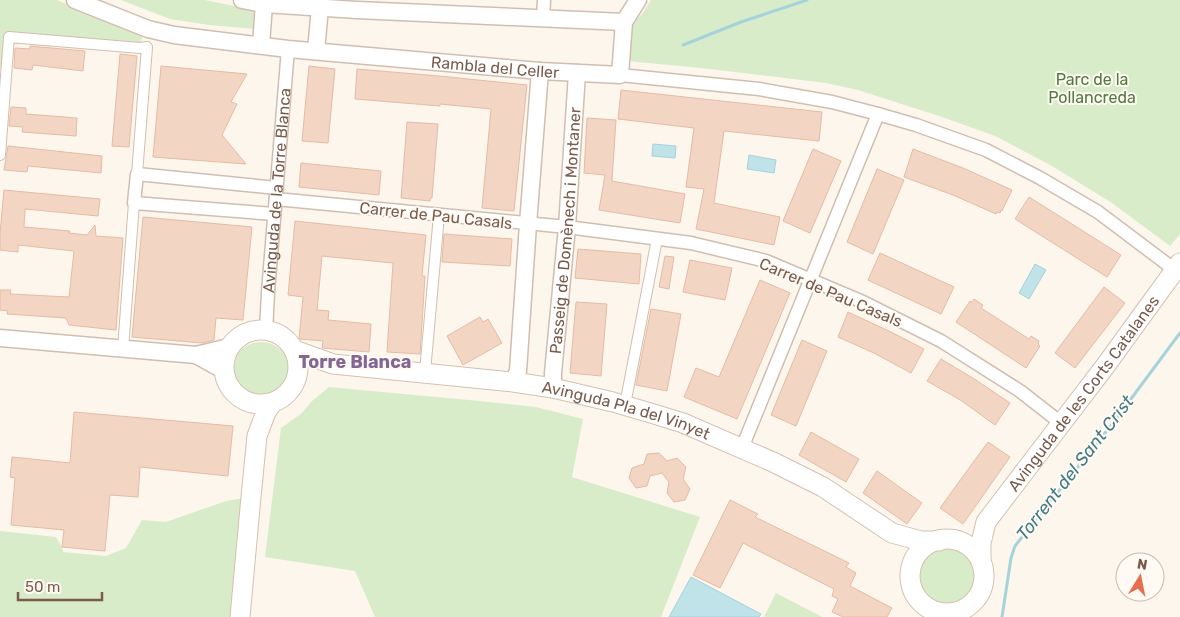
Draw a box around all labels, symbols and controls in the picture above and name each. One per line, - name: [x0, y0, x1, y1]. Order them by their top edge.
- street label: Rambla del Celler: [430, 53, 560, 82]
- park label: Parc de la Pollancreda: [1048, 70, 1136, 107]
- street label: Avinguda de la Torre Blanca: [259, 87, 295, 294]
- street label: Passeig de Domènech i Montaner: [546, 106, 585, 355]
- street label: Carrer de Pau Casals: [359, 198, 513, 233]
- street label: Carrer de Pau Casals: [756, 254, 905, 331]
- street label: Avinguda de les Corts Catalanes: [1004, 292, 1163, 495]
- district label: Torre Blanca: [299, 351, 411, 373]
- street label: Avinguda Pla del Vinyet: [541, 377, 713, 444]
- water label: Torrent del Sant Crist: [1012, 390, 1139, 545]
- north arrow: [1115, 552, 1165, 602]
- text: N: [1136, 555, 1149, 574]
- scale bar: [18, 570, 101, 602]
- text: 50 m: [25, 578, 60, 596]

